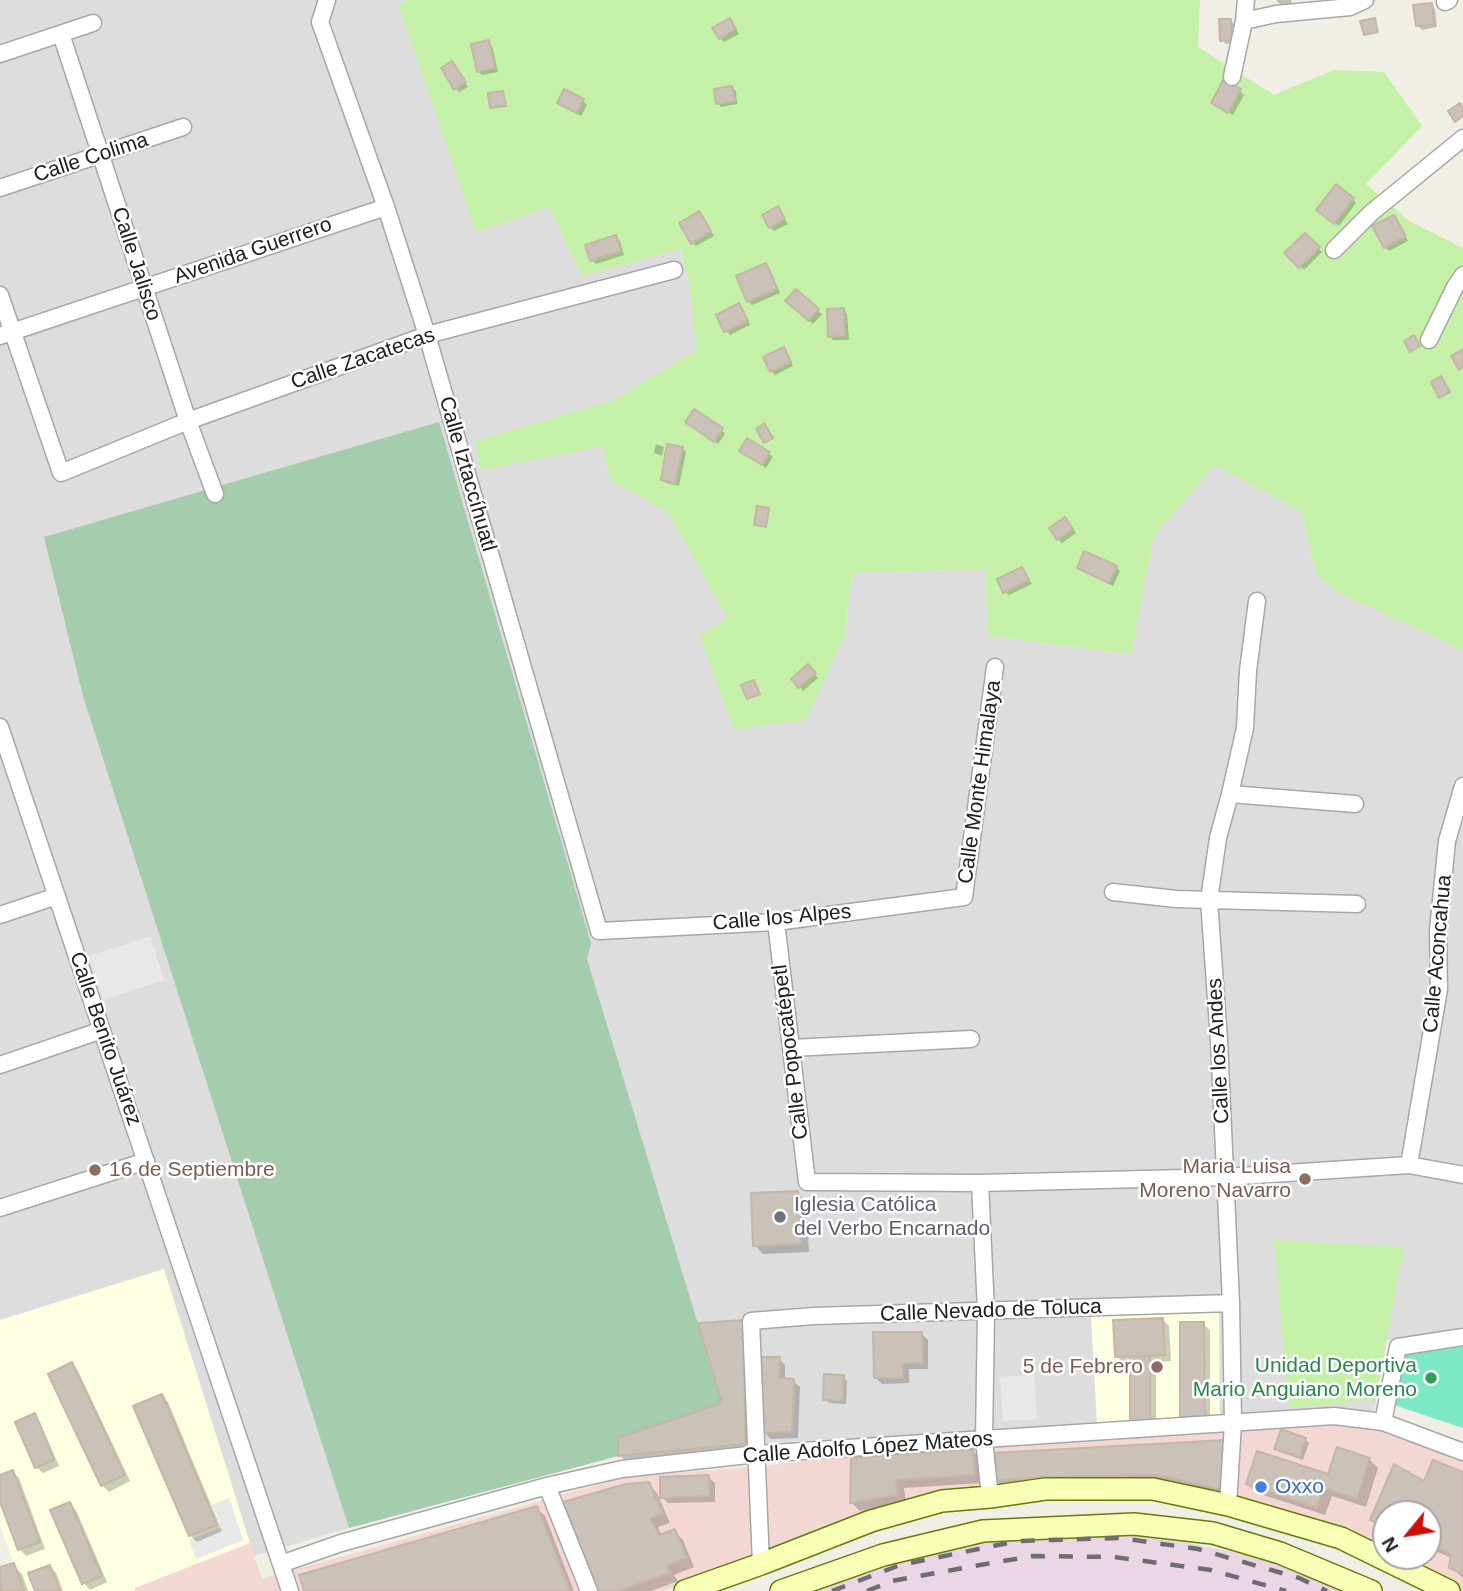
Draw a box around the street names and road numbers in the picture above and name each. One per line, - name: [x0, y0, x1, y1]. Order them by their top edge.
- street label: Calle Colima: [31, 128, 151, 188]
- street label: Calle Jalisco: [106, 204, 166, 324]
- street label: Avenida Guerrero: [171, 212, 335, 290]
- street label: Calle Zacatecas: [288, 323, 438, 395]
- street label: Calle Iztaccíhuatl: [433, 394, 501, 554]
- street label: Calle Monte Himalaya: [953, 679, 1007, 885]
- street label: Calle Aconcahua: [1419, 874, 1457, 1034]
- street label: Calle los Alpes: [712, 899, 852, 937]
- street label: Calle Benito Juárez: [63, 949, 147, 1129]
- street label: Calle Popocatépetl: [768, 963, 814, 1141]
- street label: Calle los Andes: [1203, 977, 1235, 1125]
- street label: Calle Nevado de Toluca: [880, 1295, 1102, 1327]
- street label: Calle Adolfo López Mateos: [742, 1427, 994, 1469]

